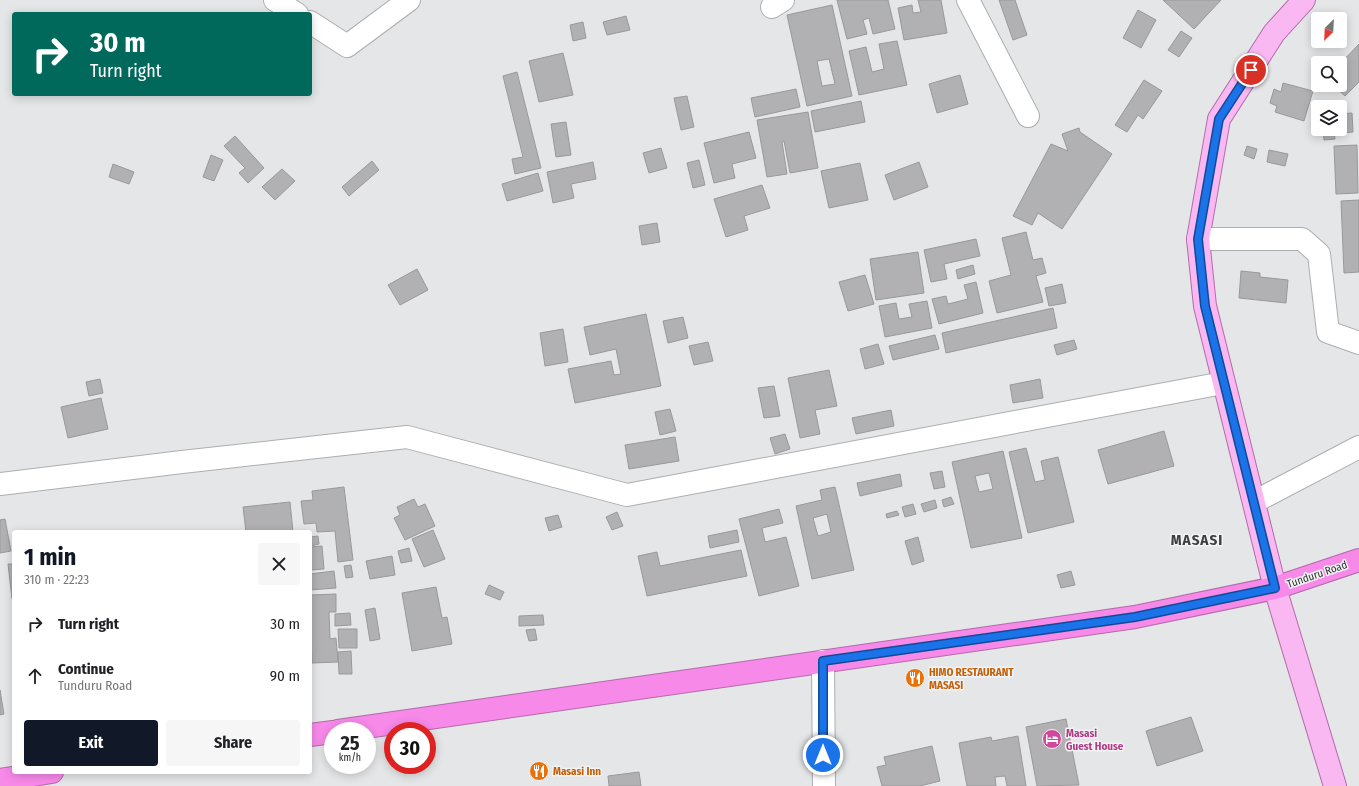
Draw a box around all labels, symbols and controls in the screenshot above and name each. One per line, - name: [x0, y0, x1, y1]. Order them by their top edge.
- north arrow: [1311, 12, 1347, 48]
- map controls: [1311, 12, 1347, 136]
- text: 30 m: [90, 26, 146, 59]
- icon: right: [24, 28, 76, 80]
- pin: [1234, 53, 1268, 87]
- button: search: [1311, 56, 1347, 92]
- icon: arrive: [1240, 59, 1262, 81]
- text: Turn right: [90, 60, 162, 82]
- button: layers: [1311, 100, 1347, 136]
- district label: MASASI: [1171, 531, 1223, 549]
- text: 1 min: [24, 543, 76, 571]
- button: close: [258, 543, 300, 585]
- street label: Tunduru Road: [1285, 558, 1349, 591]
- text: 310 m · 22:23: [24, 572, 89, 587]
- icon: right: [24, 613, 46, 635]
- text: Turn right: [58, 615, 119, 633]
- text: 30 m: [270, 615, 300, 633]
- text: Continue: [58, 660, 114, 678]
- icon: ahead: [24, 665, 46, 687]
- place label: HIMO RESTAURANT MASASI: [929, 666, 1014, 692]
- text: 90 m: [270, 667, 300, 685]
- restaurant icon: HIMO RESTAURANT MASASI: [904, 667, 926, 689]
- text: Tunduru Road: [58, 678, 132, 693]
- button: Exit: [24, 720, 158, 766]
- button: Share: [166, 720, 300, 766]
- speed limit sign: 30: [384, 722, 436, 774]
- place label: Masasi Guest House: [1066, 727, 1124, 753]
- hotel icon: Masasi Guest House: [1041, 728, 1063, 750]
- text: 25: [340, 731, 360, 755]
- position arrow: [802, 734, 844, 776]
- text: km/h: [339, 752, 361, 764]
- restaurant icon: Masasi Inn: [528, 760, 550, 782]
- place label: Masasi Inn: [553, 765, 601, 778]

